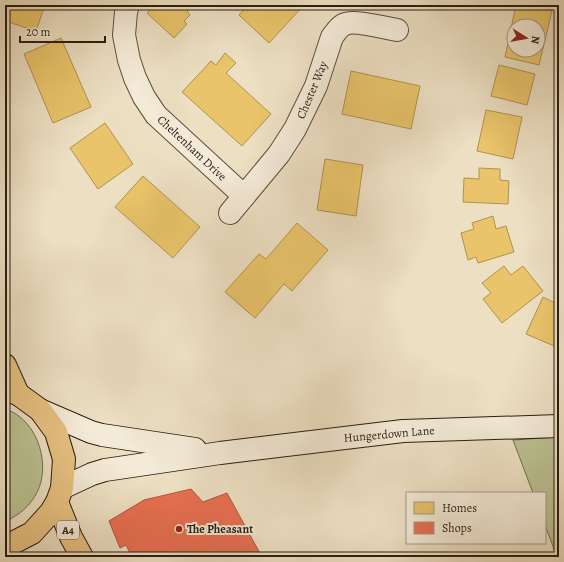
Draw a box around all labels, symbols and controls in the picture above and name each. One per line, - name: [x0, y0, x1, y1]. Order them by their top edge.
- scale bar: [20, 18, 105, 44]
- north arrow: [506, 18, 546, 58]
- text: 20 m: [26, 24, 50, 40]
- text: N: [527, 34, 543, 45]
- street label: Chester Way: [293, 58, 332, 121]
- street label: Cheltenham Drive: [154, 112, 230, 184]
- street label: Hungerdown Lane: [343, 422, 435, 446]
- legend: [406, 492, 546, 544]
- text: Homes: [442, 500, 477, 516]
- text: Shops: [442, 520, 472, 536]
- road number: A4: [57, 521, 79, 539]
- place label: The Pheasant: [187, 521, 253, 537]
- marker: The Pheasant: [174, 524, 184, 534]

